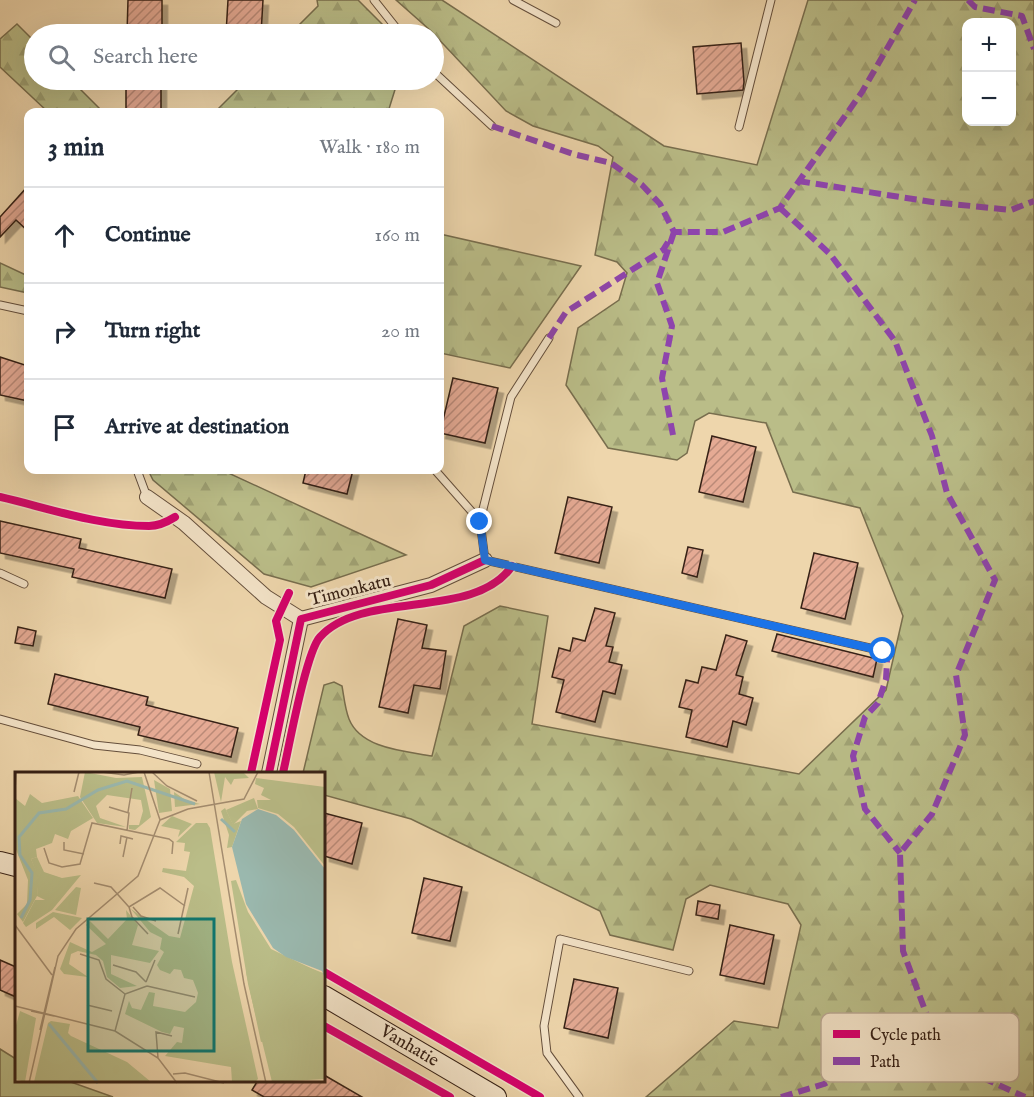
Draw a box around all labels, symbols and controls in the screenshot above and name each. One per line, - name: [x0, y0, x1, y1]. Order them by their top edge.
- map controls: [962, 18, 1016, 126]
- button: +: [962, 18, 1016, 72]
- search box: [24, 24, 444, 90]
- icon: search: [45, 41, 78, 74]
- text: Search here: [93, 43, 198, 71]
- button: −: [962, 72, 1016, 126]
- text: 3 min: [48, 131, 104, 164]
- text: Walk · 180 m: [319, 135, 420, 160]
- icon: ahead: [48, 219, 81, 252]
- text: Continue: [105, 221, 191, 249]
- text: 160 m: [374, 223, 420, 248]
- icon: right: [48, 315, 81, 348]
- text: Turn right: [105, 317, 200, 345]
- text: 20 m: [381, 319, 420, 344]
- icon: arrive: [48, 411, 81, 444]
- text: Arrive at destination: [105, 413, 289, 441]
- route end: [466, 508, 492, 534]
- street label: Timonkatu: [307, 570, 393, 612]
- route start: [869, 637, 895, 663]
- inset map: [15, 772, 326, 1082]
- legend: [821, 1013, 1019, 1082]
- street label: Vanhatie: [375, 1019, 443, 1072]
- text: Cycle path: [870, 1026, 941, 1046]
- text: Path: [870, 1053, 901, 1073]

